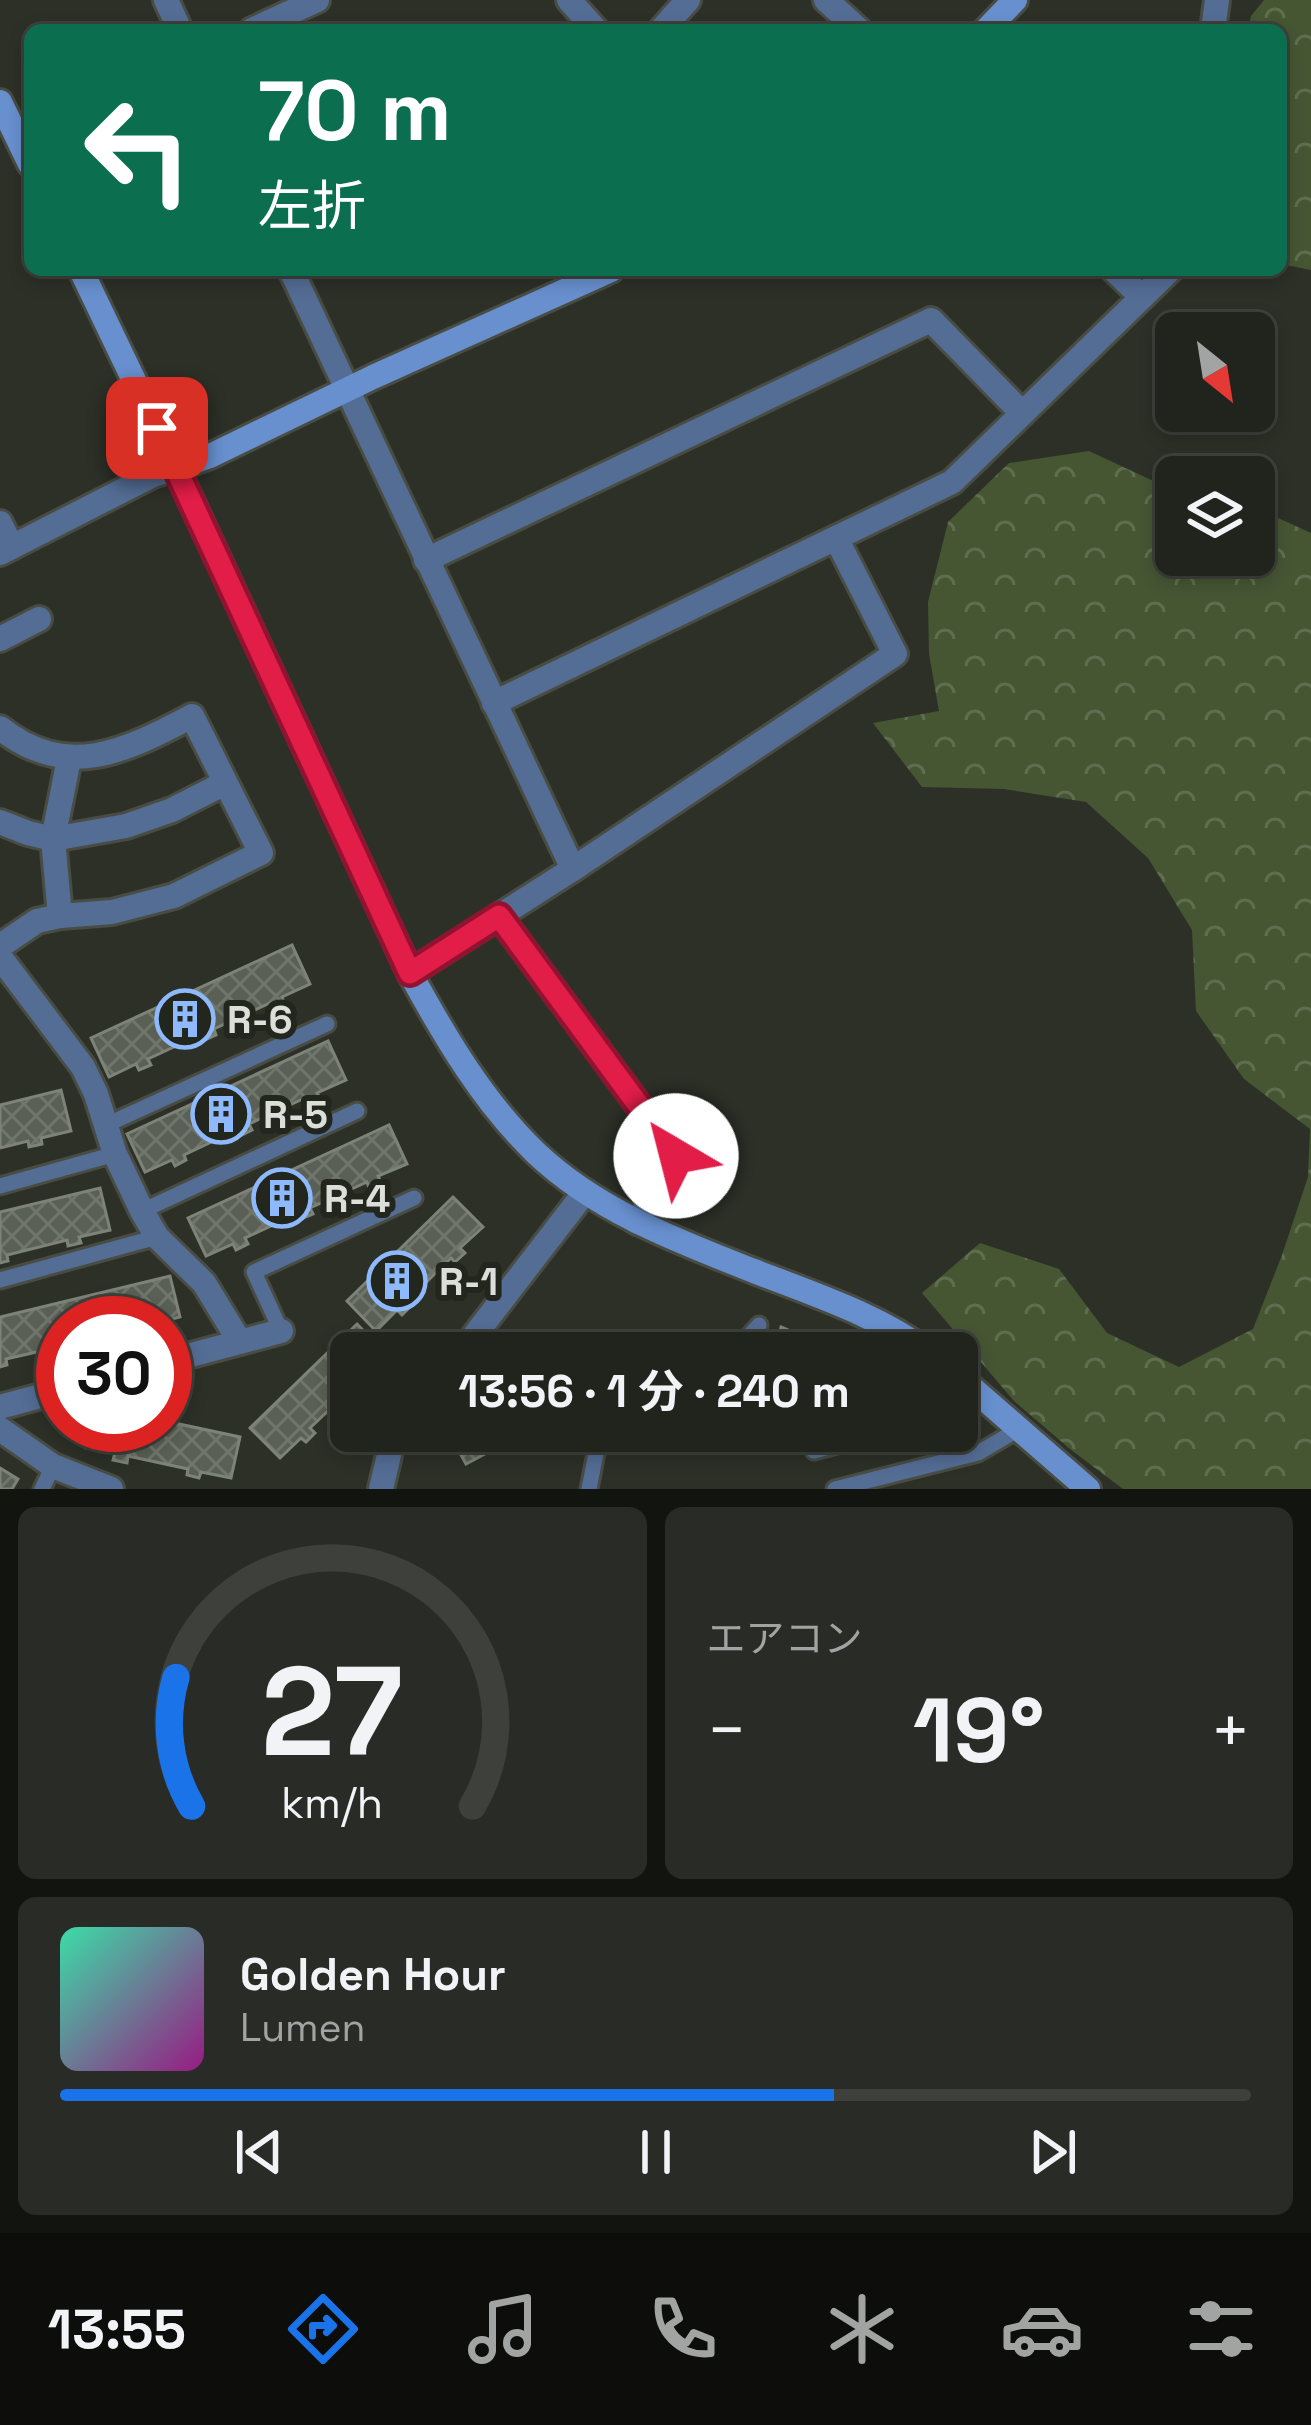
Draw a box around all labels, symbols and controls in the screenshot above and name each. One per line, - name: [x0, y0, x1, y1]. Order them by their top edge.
- text: 70 m: [258, 57, 452, 165]
- icon: left: [60, 72, 216, 228]
- text: 左折: [258, 172, 366, 241]
- north arrow: [1155, 312, 1275, 432]
- map controls: [1155, 312, 1275, 576]
- pin: [106, 377, 208, 479]
- icon: arrive: [124, 395, 190, 461]
- button: layers: [1155, 456, 1275, 576]
- building icon: R-6: [154, 988, 216, 1050]
- place label: R-6: [227, 995, 293, 1044]
- building icon: R-5: [190, 1083, 252, 1145]
- place label: R-5: [263, 1090, 328, 1139]
- position arrow: [613, 1093, 739, 1219]
- building icon: R-4: [251, 1167, 313, 1229]
- place label: R-4: [324, 1174, 390, 1223]
- building icon: R-1: [366, 1250, 428, 1312]
- place label: R-1: [439, 1257, 498, 1306]
- speed limit sign: 30: [36, 1296, 192, 1452]
- text: 13:56 · 1 分 · 240 m: [458, 1363, 850, 1420]
- text: エアコン: [707, 1614, 863, 1663]
- text: 27: [261, 1632, 403, 1791]
- text: 19°: [913, 1673, 1045, 1788]
- text: −: [707, 1688, 747, 1772]
- text: +: [1210, 1688, 1251, 1772]
- text: km/h: [281, 1776, 383, 1831]
- text: Golden Hour: [240, 1946, 506, 2003]
- text: Lumen: [240, 2003, 366, 2052]
- icon: previous: [226, 2119, 292, 2185]
- icon: pause: [623, 2119, 689, 2185]
- icon: next: [1020, 2119, 1086, 2185]
- icon: directions: [281, 2287, 365, 2371]
- icon: music: [461, 2287, 545, 2371]
- icon: phone: [641, 2287, 725, 2371]
- icon: climate: [820, 2287, 904, 2371]
- icon: car: [1000, 2287, 1084, 2371]
- icon: filters: [1179, 2287, 1263, 2371]
- text: 13:55: [48, 2295, 186, 2364]

